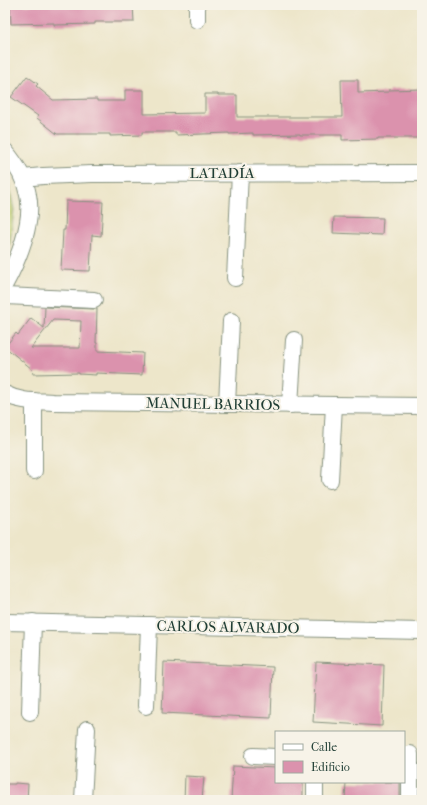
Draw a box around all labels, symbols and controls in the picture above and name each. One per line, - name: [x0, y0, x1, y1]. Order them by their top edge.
- street label: LATADÍA: [190, 164, 255, 182]
- street label: MANUEL BARRIOS: [146, 394, 281, 414]
- street label: CARLOS ALVARADO: [157, 617, 300, 637]
- legend: [275, 731, 405, 783]
- text: Calle: [311, 740, 337, 754]
- text: Edificio: [311, 760, 350, 774]

